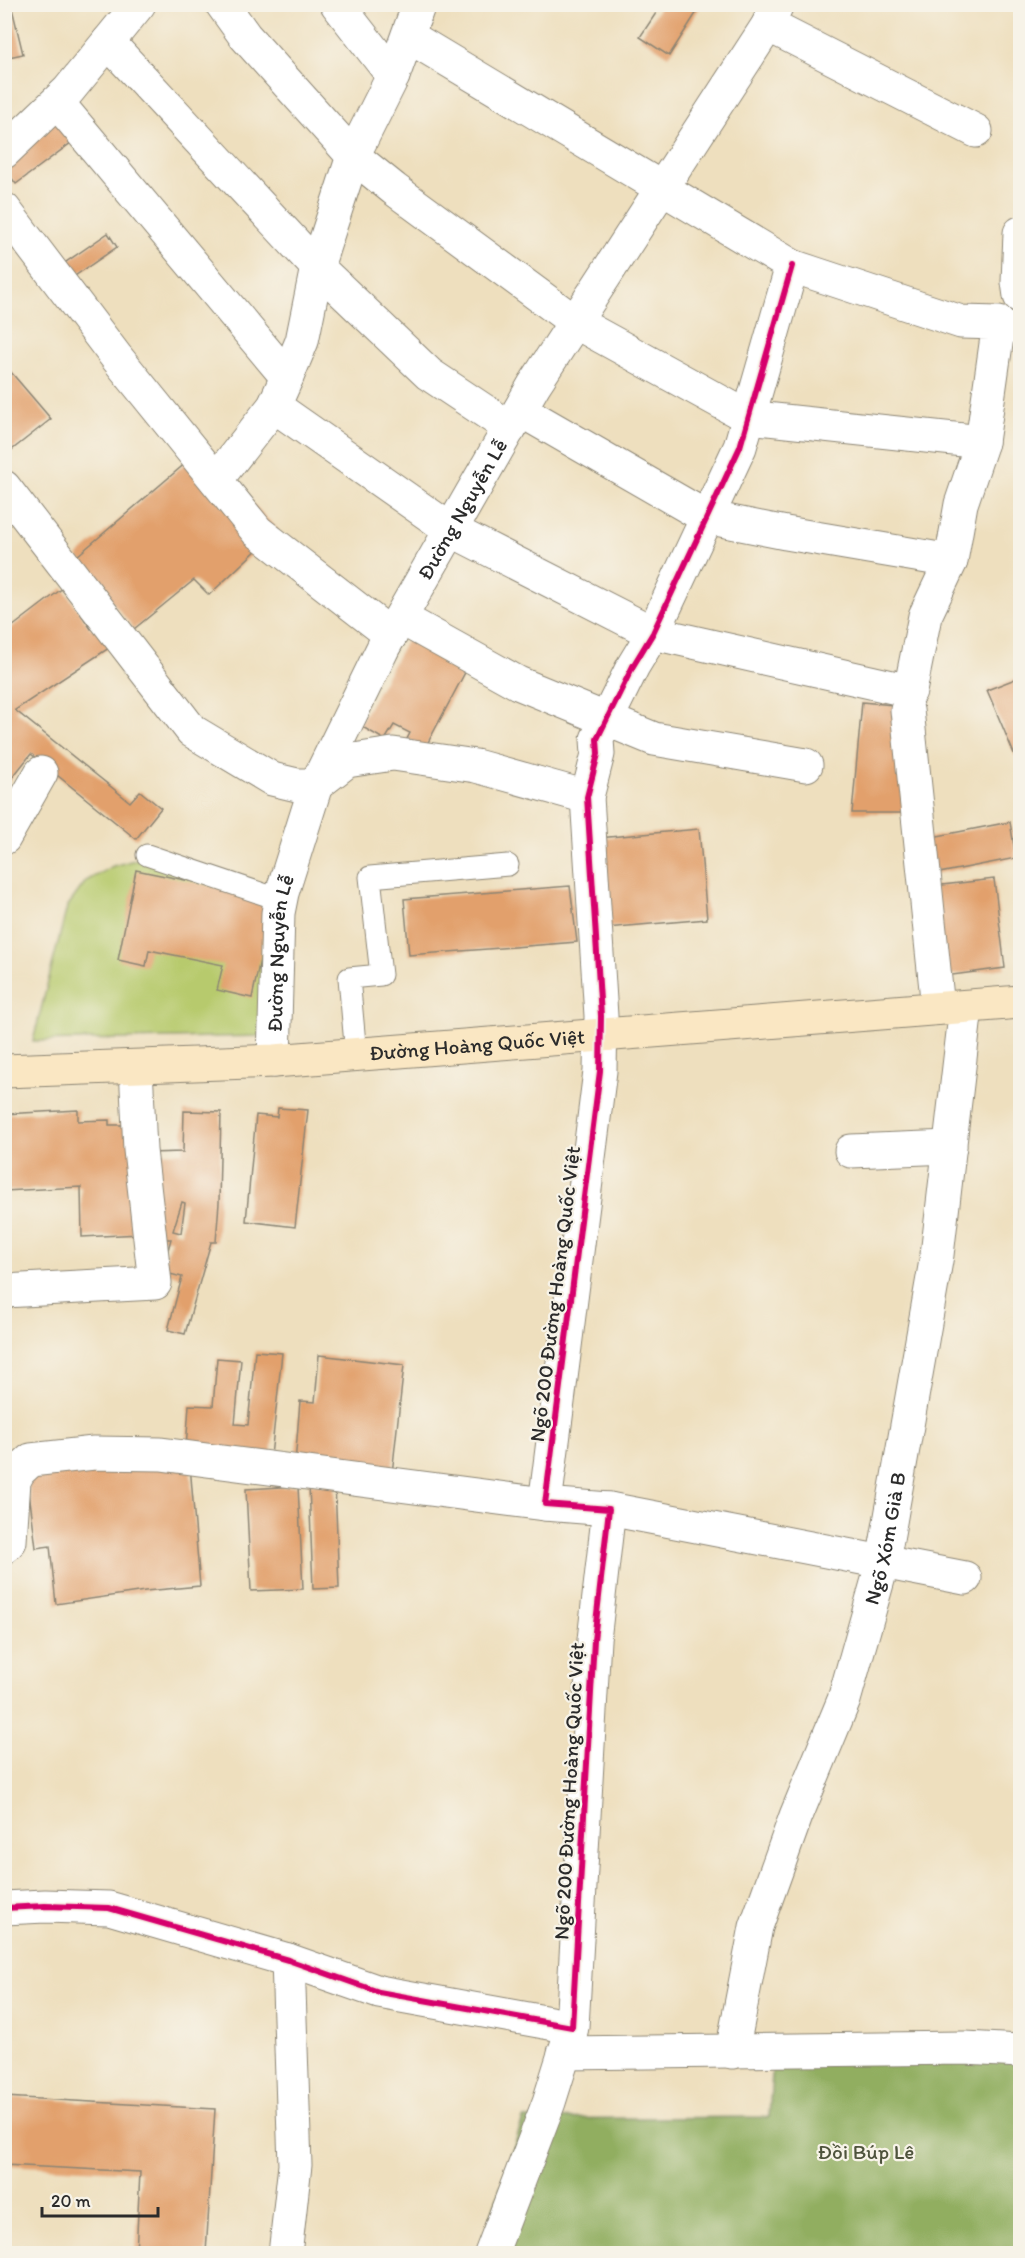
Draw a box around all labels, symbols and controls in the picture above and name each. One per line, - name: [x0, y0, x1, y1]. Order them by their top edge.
- street label: Đường Nguyễn Lễ: [412, 434, 512, 584]
- street label: Đường Nguyễn Lễ: [262, 871, 299, 1032]
- street label: Đường Hoàng Quốc Việt: [368, 1023, 586, 1065]
- street label: Ngõ 200 Đường Hoàng Quốc Việt: [524, 1144, 585, 1443]
- street label: Ngõ Xóm Già B: [859, 1470, 911, 1607]
- street label: Ngõ 200 Đường Hoàng Quốc Việt: [548, 1641, 589, 1940]
- park label: Đồi Búp Lê: [818, 2139, 914, 2164]
- scale bar: [42, 2180, 158, 2218]
- text: 20 m: [51, 2190, 91, 2212]

